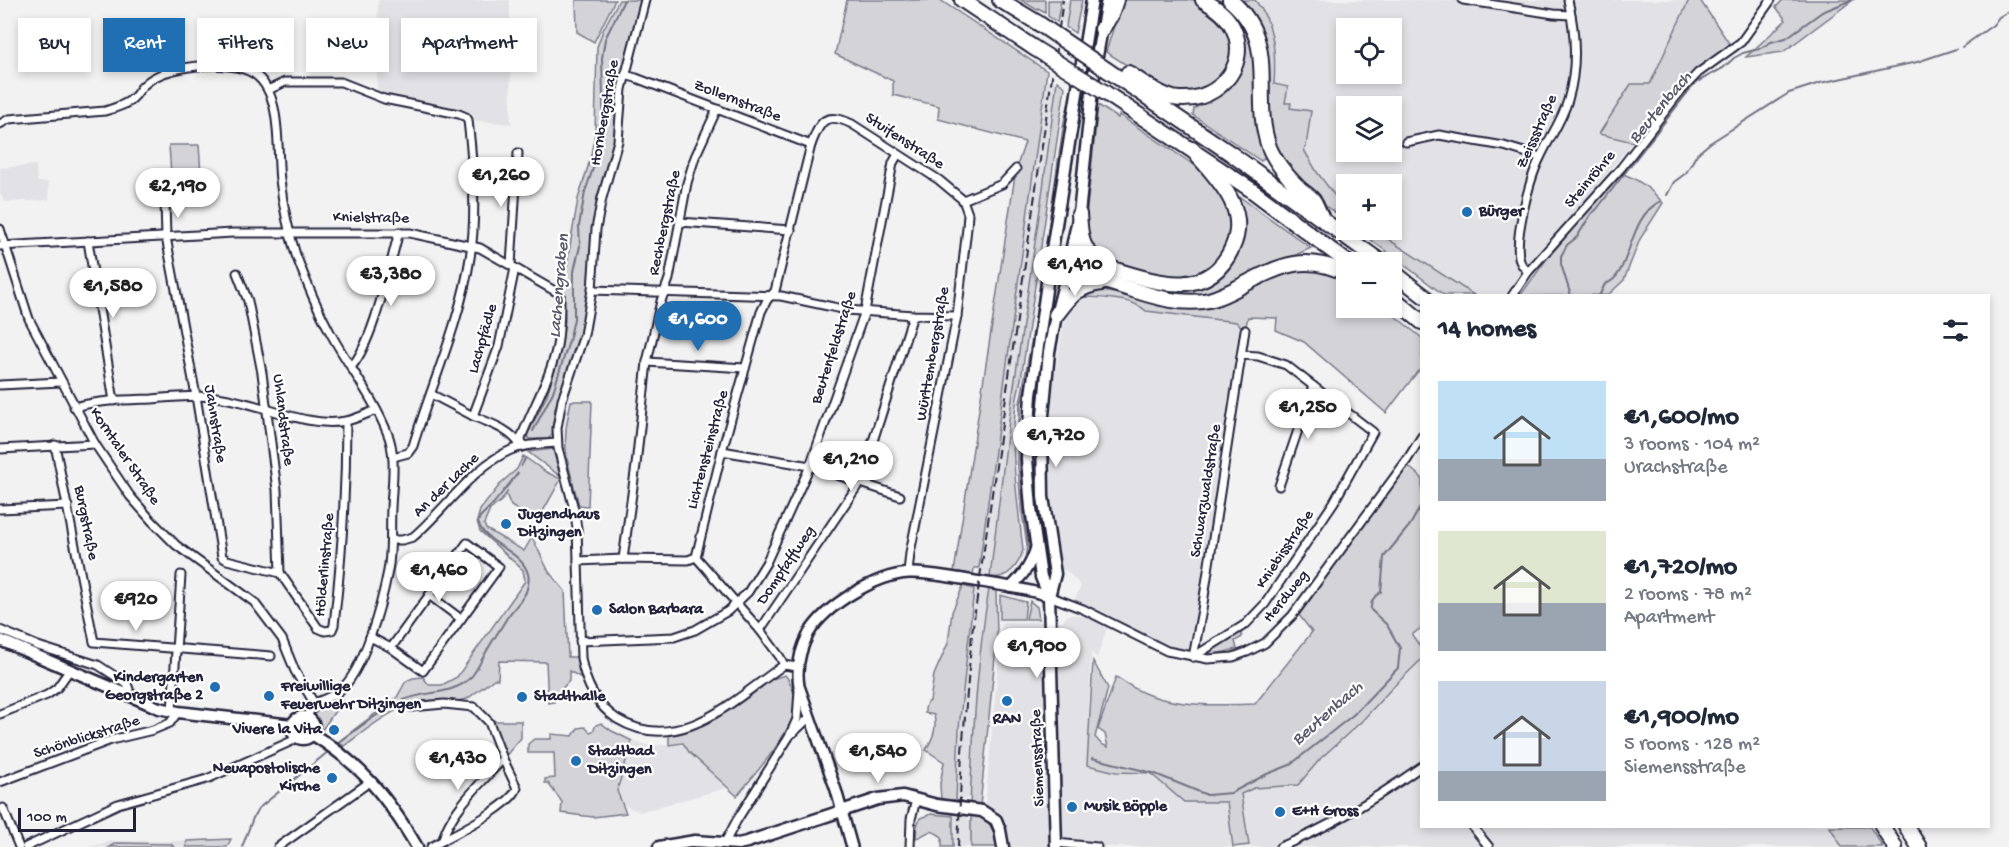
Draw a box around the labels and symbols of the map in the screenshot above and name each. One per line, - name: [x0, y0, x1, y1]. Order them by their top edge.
- street label: Hornbergstraße: [587, 58, 625, 167]
- water label: Beutenbach: [1625, 68, 1697, 148]
- street label: Zollernstraße: [691, 77, 784, 128]
- street label: Zeissstraße: [1513, 91, 1563, 172]
- street label: Stuifenstraße: [861, 109, 948, 175]
- street label: Steinröhre: [1561, 147, 1621, 213]
- pin: €1,260: [452, 157, 550, 208]
- pin: €2,190: [129, 168, 227, 219]
- street label: Rechbergstraße: [646, 168, 687, 277]
- place label: Bürger: [1478, 203, 1526, 222]
- marker: Bürger: [1460, 205, 1474, 219]
- street label: Knielstraße: [333, 209, 410, 229]
- water label: Lachengraben: [545, 233, 575, 339]
- pin: €1,410: [1026, 246, 1124, 297]
- pin: €3,380: [342, 256, 440, 307]
- pin: €1,580: [64, 268, 162, 319]
- street label: Württembergstraße: [913, 285, 955, 423]
- street label: Beutenfeldstraße: [808, 289, 862, 408]
- street label: Lachpfädle: [465, 301, 503, 376]
- pin: €1,600: [649, 301, 747, 352]
- street label: Uhlandstraße: [267, 373, 297, 468]
- street label: Jahnstraße: [198, 384, 230, 465]
- street label: Lichtensteinstraße: [684, 388, 734, 512]
- pin: €1,250: [1259, 389, 1357, 440]
- street label: Korntaler Straße: [84, 405, 164, 510]
- pin: €1,720: [1007, 417, 1105, 468]
- street label: Schwarzwaldstraße: [1187, 422, 1227, 559]
- pin: €1,210: [802, 441, 900, 492]
- street label: An der Lache: [410, 449, 485, 522]
- street label: Burgstraße: [68, 483, 102, 563]
- place label: Jugendhaus Ditzingen: [516, 506, 600, 543]
- street label: Kniebisstraße: [1253, 506, 1320, 593]
- street label: Hölderlinstraße: [312, 512, 340, 618]
- marker: Jugendhaus Ditzingen: [499, 517, 513, 531]
- street label: Dompfaffweg: [753, 523, 820, 610]
- pin: €1,460: [390, 552, 488, 603]
- street label: Herdweg: [1260, 567, 1314, 627]
- pin: €920: [100, 581, 172, 632]
- place label: Salon Barbara: [609, 601, 704, 620]
- marker: Salon Barbara: [590, 603, 604, 617]
- pin: €1,900: [988, 628, 1086, 679]
- place label: Kindergarten Georgstraße 2: [105, 669, 203, 706]
- water label: Beutenbach: [1288, 677, 1368, 751]
- place label: Freiwillige Feuerwehr Ditzingen: [280, 678, 422, 715]
- marker: Kindergarten Georgstraße 2: [208, 680, 222, 694]
- place label: Stadthalle: [534, 688, 606, 707]
- marker: Freiwillige Feuerwehr Ditzingen: [262, 689, 276, 703]
- marker: Stadthalle: [515, 690, 529, 704]
- marker: RAN: [1000, 694, 1014, 708]
- street label: Siemensstraße: [1028, 708, 1050, 807]
- place label: RAN: [992, 711, 1022, 730]
- street label: Schönblickstraße: [32, 712, 143, 764]
- place label: Vivere la Vita: [232, 721, 323, 740]
- marker: Vivere la Vita: [327, 723, 341, 737]
- pin: €1,540: [829, 733, 927, 784]
- pin: €1,430: [409, 740, 507, 791]
- place label: Stadtbad Ditzingen: [586, 743, 655, 780]
- marker: Stadtbad Ditzingen: [569, 754, 583, 768]
- place label: Neuapostolische Kirche: [213, 760, 321, 797]
- marker: Neuapostolische Kirche: [325, 771, 339, 785]
- place label: Musik Böpple: [1084, 798, 1168, 817]
- marker: Musik Böpple: [1065, 800, 1079, 814]
- place label: E+H Gross: [1292, 803, 1360, 822]
- scale bar: [18, 805, 136, 832]
- marker: E+H Gross: [1273, 805, 1287, 819]

